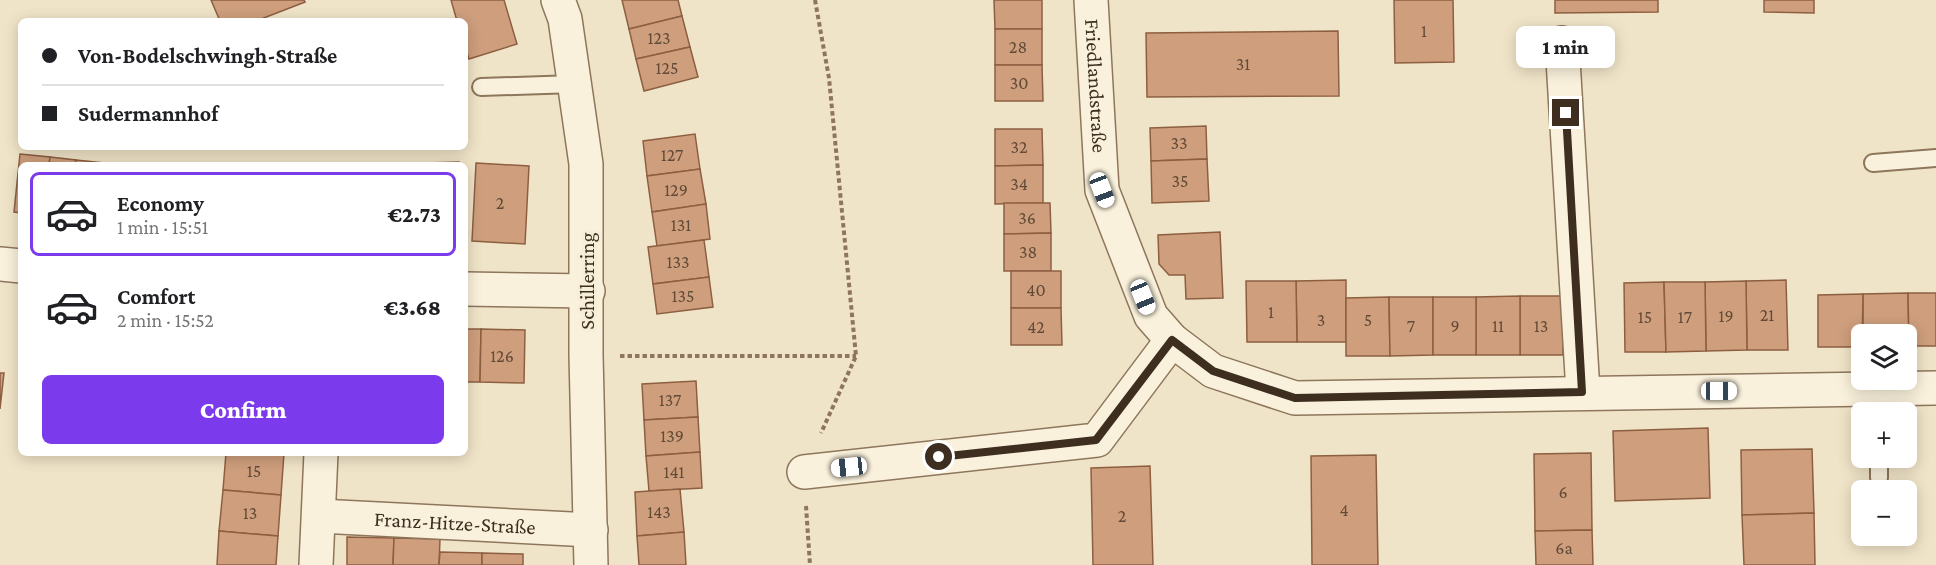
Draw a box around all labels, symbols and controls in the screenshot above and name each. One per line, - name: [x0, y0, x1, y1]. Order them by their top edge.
- street label: Friedlandstraße: [1080, 18, 1112, 153]
- house number: 1: [1421, 21, 1427, 41]
- callout: 1 min: [1516, 26, 1616, 68]
- house number: 123: [647, 28, 671, 48]
- text: 1 min: [1542, 36, 1589, 58]
- house number: 28: [1009, 37, 1027, 57]
- text: Von-Bodelschwingh-Straße: [78, 43, 337, 68]
- house number: 31: [1236, 54, 1250, 74]
- house number: 125: [655, 58, 679, 78]
- house number: 30: [1010, 73, 1028, 93]
- route end: [1552, 99, 1579, 126]
- text: Sudermannhof: [78, 101, 218, 126]
- house number: 33: [1171, 133, 1188, 153]
- house number: 32: [1010, 137, 1028, 157]
- house number: 127: [661, 145, 683, 165]
- car: [1087, 170, 1117, 210]
- house number: 35: [1171, 171, 1189, 191]
- house number: 34: [1010, 174, 1028, 194]
- house number: 129: [664, 180, 688, 200]
- icon: car: [45, 187, 99, 241]
- text: Economy: [117, 191, 204, 216]
- house number: 2: [496, 193, 504, 213]
- text: €2.73: [387, 202, 441, 227]
- house number: 36: [1018, 208, 1036, 228]
- house number: 131: [671, 215, 691, 235]
- text: 1 min · 15:51: [117, 216, 208, 238]
- street label: Schillerring: [575, 232, 599, 330]
- house number: 38: [1019, 242, 1037, 262]
- house number: 133: [667, 252, 689, 272]
- car: [1128, 277, 1158, 317]
- icon: car: [45, 280, 99, 334]
- house number: 40: [1026, 280, 1046, 300]
- text: Comfort: [117, 284, 195, 309]
- house number: 135: [671, 286, 695, 306]
- text: €3.68: [384, 295, 441, 320]
- house number: 1: [1268, 302, 1274, 322]
- house number: 21: [1760, 305, 1774, 325]
- house number: 19: [1718, 306, 1734, 326]
- house number: 15: [1638, 307, 1652, 327]
- house number: 17: [1678, 307, 1692, 327]
- text: 2 min · 15:52: [117, 309, 214, 331]
- house number: 3: [1317, 310, 1325, 330]
- house number: 5: [1364, 310, 1372, 330]
- house number: 7: [1407, 316, 1415, 336]
- house number: 9: [1450, 316, 1460, 336]
- house number: 11: [1492, 316, 1504, 336]
- house number: 13: [1534, 316, 1548, 336]
- house number: 42: [1027, 317, 1045, 337]
- map controls: [1851, 324, 1917, 546]
- button: layers: [1851, 324, 1917, 390]
- house number: 126: [490, 346, 514, 366]
- button: Confirm: [42, 375, 444, 444]
- car: [1701, 382, 1737, 400]
- house number: 137: [659, 390, 681, 410]
- button: +: [1851, 402, 1917, 468]
- house number: 139: [660, 426, 684, 446]
- route start: [925, 443, 952, 470]
- car: [830, 456, 868, 478]
- house number: 15: [247, 461, 261, 481]
- house number: 141: [663, 462, 685, 482]
- button: −: [1851, 480, 1917, 546]
- house number: 6: [1558, 482, 1568, 502]
- house number: 4: [1339, 500, 1349, 520]
- house number: 143: [647, 502, 671, 522]
- house number: 13: [243, 503, 257, 523]
- house number: 2: [1118, 506, 1126, 526]
- street label: Franz-Hitze-Straße: [374, 507, 536, 539]
- house number: 6a: [1555, 538, 1573, 558]

